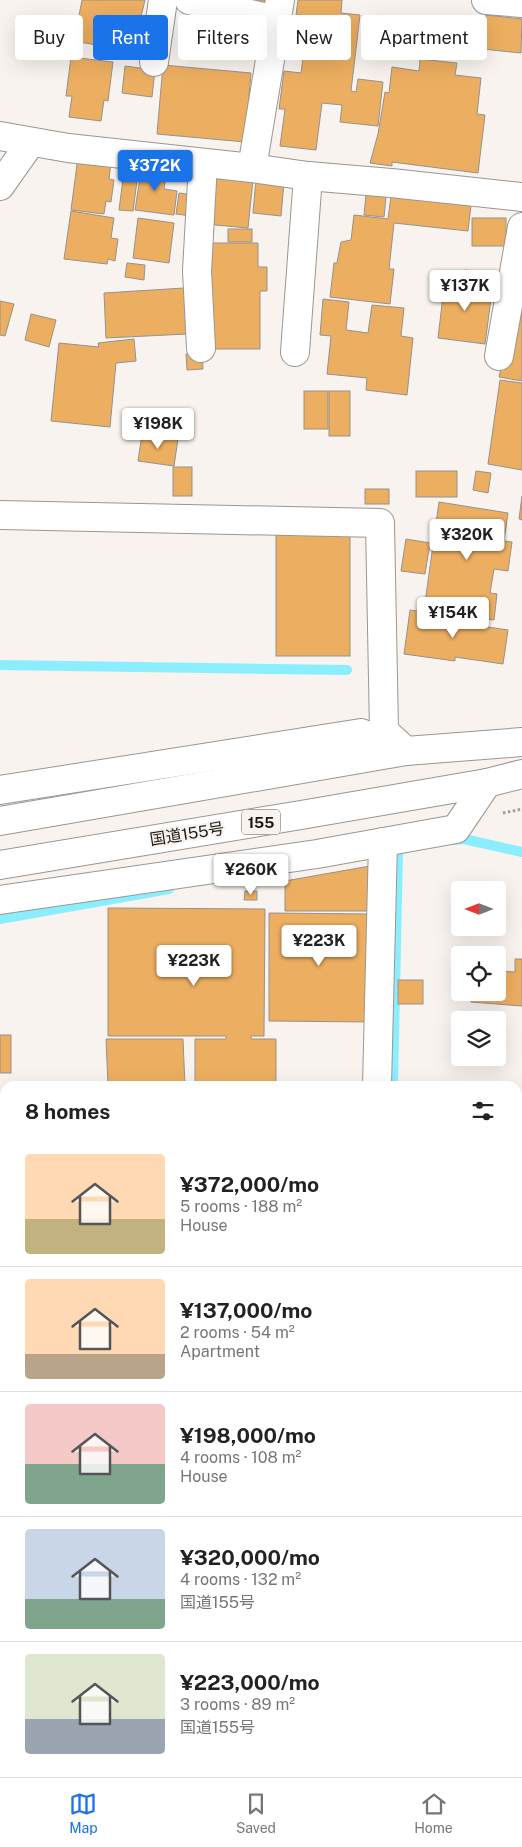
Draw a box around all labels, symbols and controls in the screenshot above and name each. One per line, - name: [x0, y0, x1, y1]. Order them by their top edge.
- chip: Buy: [15, 15, 83, 60]
- chip: Rent: [93, 15, 168, 60]
- chip: Filters: [178, 15, 267, 60]
- chip: New: [277, 15, 351, 60]
- chip: Apartment: [361, 15, 487, 60]
- pin: ¥372K: [120, 150, 190, 192]
- text: ¥372K: [129, 156, 181, 175]
- pin: ¥137K: [430, 270, 500, 312]
- text: ¥137K: [440, 276, 490, 295]
- pin: ¥198K: [123, 408, 193, 450]
- text: ¥198K: [133, 414, 183, 433]
- pin: ¥320K: [432, 518, 502, 561]
- text: ¥320K: [440, 525, 494, 544]
- pin: ¥154K: [418, 596, 488, 639]
- text: ¥154K: [428, 603, 478, 622]
- road number: 155: [242, 810, 280, 834]
- street label: 国道155号: [148, 819, 226, 849]
- pin: ¥260K: [216, 854, 286, 896]
- text: ¥260K: [224, 860, 278, 879]
- north arrow: [451, 881, 506, 936]
- map controls: [451, 881, 506, 1066]
- pin: ¥223K: [284, 924, 354, 967]
- text: ¥223K: [293, 931, 345, 950]
- pin: ¥223K: [159, 944, 229, 987]
- button: locate: [451, 946, 506, 1001]
- text: ¥223K: [168, 951, 220, 970]
- button: layers: [451, 1011, 506, 1066]
- icon: filters: [469, 1097, 497, 1125]
- text: 8 homes: [25, 1099, 110, 1124]
- text: ¥372,000/mo: [180, 1172, 319, 1197]
- icon: home: [65, 1174, 125, 1234]
- text: 5 rooms · 188 m²: [180, 1197, 302, 1216]
- text: House: [180, 1216, 228, 1235]
- text: ¥137,000/mo: [180, 1298, 312, 1323]
- icon: home: [65, 1299, 125, 1359]
- text: 2 rooms · 54 m²: [180, 1323, 295, 1342]
- text: Apartment: [180, 1342, 260, 1361]
- text: ¥198,000/mo: [180, 1423, 316, 1448]
- icon: home: [65, 1424, 125, 1484]
- text: 4 rooms · 108 m²: [180, 1448, 301, 1467]
- text: House: [180, 1467, 228, 1486]
- text: ¥320,000/mo: [180, 1545, 320, 1570]
- icon: home: [65, 1549, 125, 1609]
- text: 4 rooms · 132 m²: [180, 1570, 301, 1589]
- text: 国道155号: [180, 1593, 255, 1612]
- text: ¥223,000/mo: [180, 1670, 320, 1695]
- icon: home: [65, 1674, 125, 1734]
- text: 3 rooms · 89 m²: [180, 1695, 295, 1714]
- text: 国道155号: [180, 1718, 255, 1737]
- tab: Map: [69, 1790, 98, 1836]
- tab: Saved: [236, 1790, 276, 1836]
- tab: Home: [414, 1790, 453, 1836]

